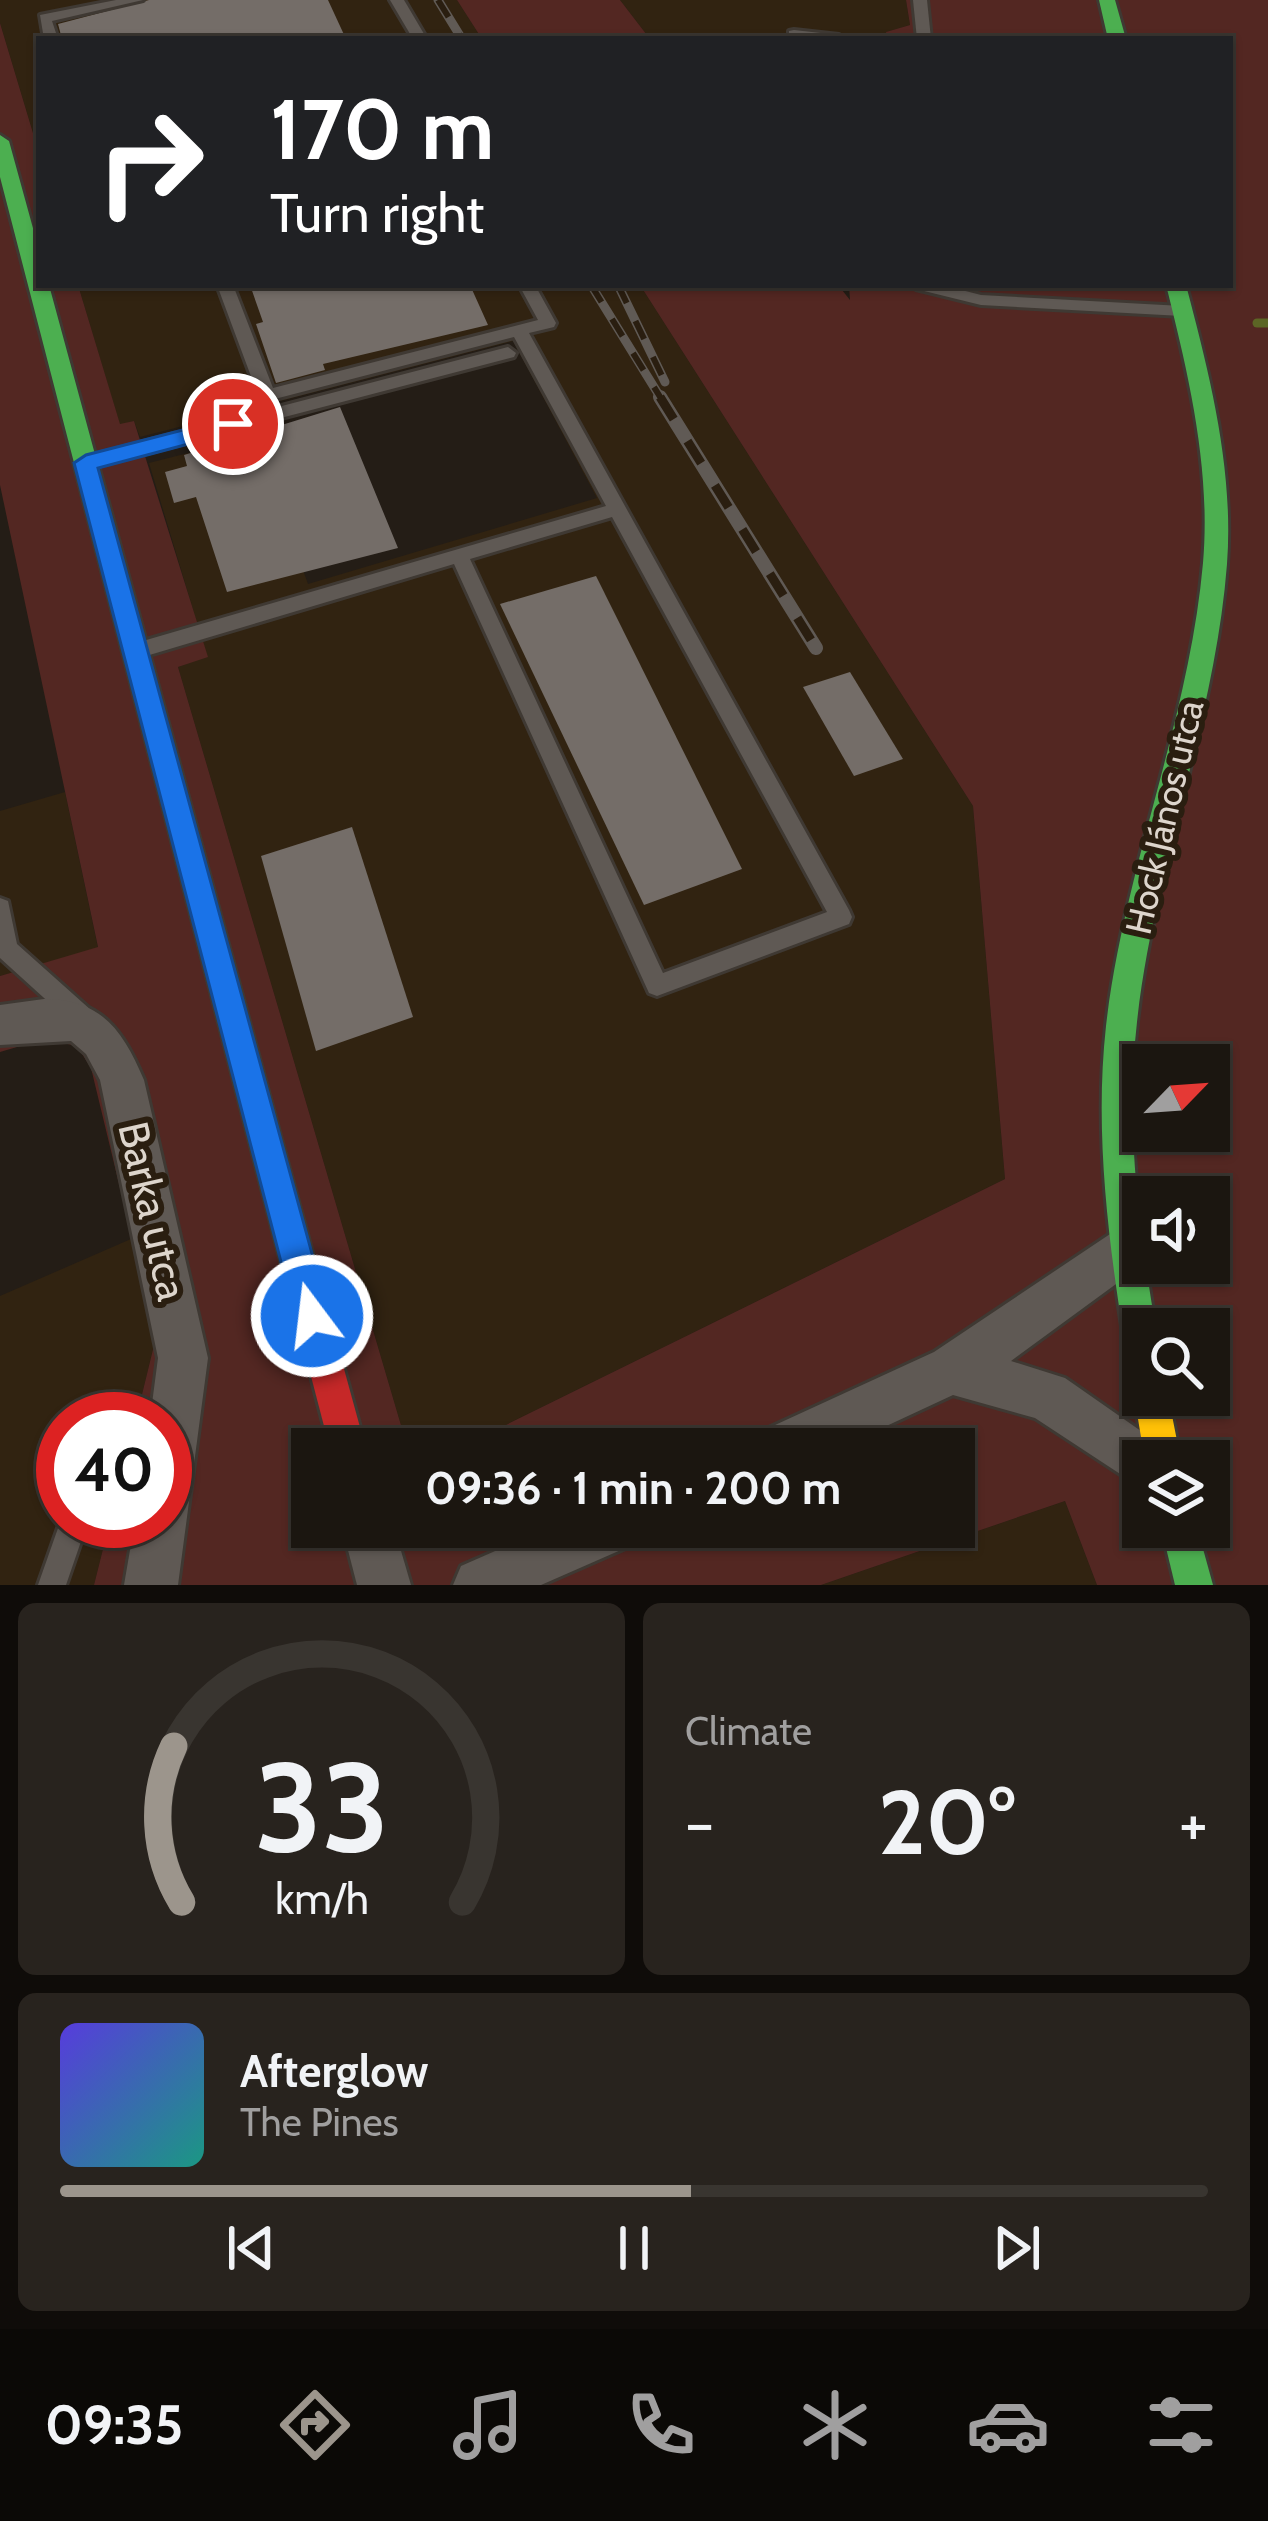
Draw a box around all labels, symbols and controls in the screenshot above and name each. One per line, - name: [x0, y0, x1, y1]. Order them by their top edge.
- text: 170 m: [270, 78, 494, 180]
- icon: right: [72, 84, 228, 240]
- text: Turn right: [270, 180, 484, 246]
- pin: [182, 373, 284, 475]
- icon: arrive: [200, 391, 266, 457]
- street label: Hock János utca: [1116, 696, 1212, 938]
- north arrow: [1122, 1044, 1230, 1152]
- map controls: [1122, 1044, 1230, 1548]
- street label: Barka utca: [107, 1117, 199, 1305]
- button: sound: [1122, 1176, 1230, 1284]
- position arrow: [249, 1253, 375, 1379]
- button: search: [1122, 1308, 1230, 1416]
- speed limit sign: 40: [36, 1392, 192, 1548]
- button: layers: [1122, 1440, 1230, 1548]
- text: 09:36 · 1 min · 200 m: [425, 1461, 841, 1515]
- text: Climate: [685, 1707, 812, 1755]
- text: 33: [254, 1731, 389, 1882]
- text: 20°: [878, 1767, 1015, 1877]
- text: −: [685, 1782, 714, 1863]
- text: +: [1179, 1782, 1208, 1863]
- text: km/h: [275, 1873, 368, 1925]
- text: Afterglow: [240, 2044, 428, 2098]
- text: The Pines: [240, 2098, 399, 2146]
- icon: previous: [218, 2215, 284, 2281]
- icon: pause: [601, 2215, 667, 2281]
- icon: next: [984, 2215, 1050, 2281]
- icon: directions: [273, 2383, 357, 2467]
- icon: music: [446, 2383, 530, 2467]
- icon: phone: [619, 2383, 703, 2467]
- icon: climate: [793, 2383, 877, 2467]
- icon: car: [966, 2383, 1050, 2467]
- icon: filters: [1139, 2383, 1223, 2467]
- text: 09:35: [45, 2392, 183, 2458]

